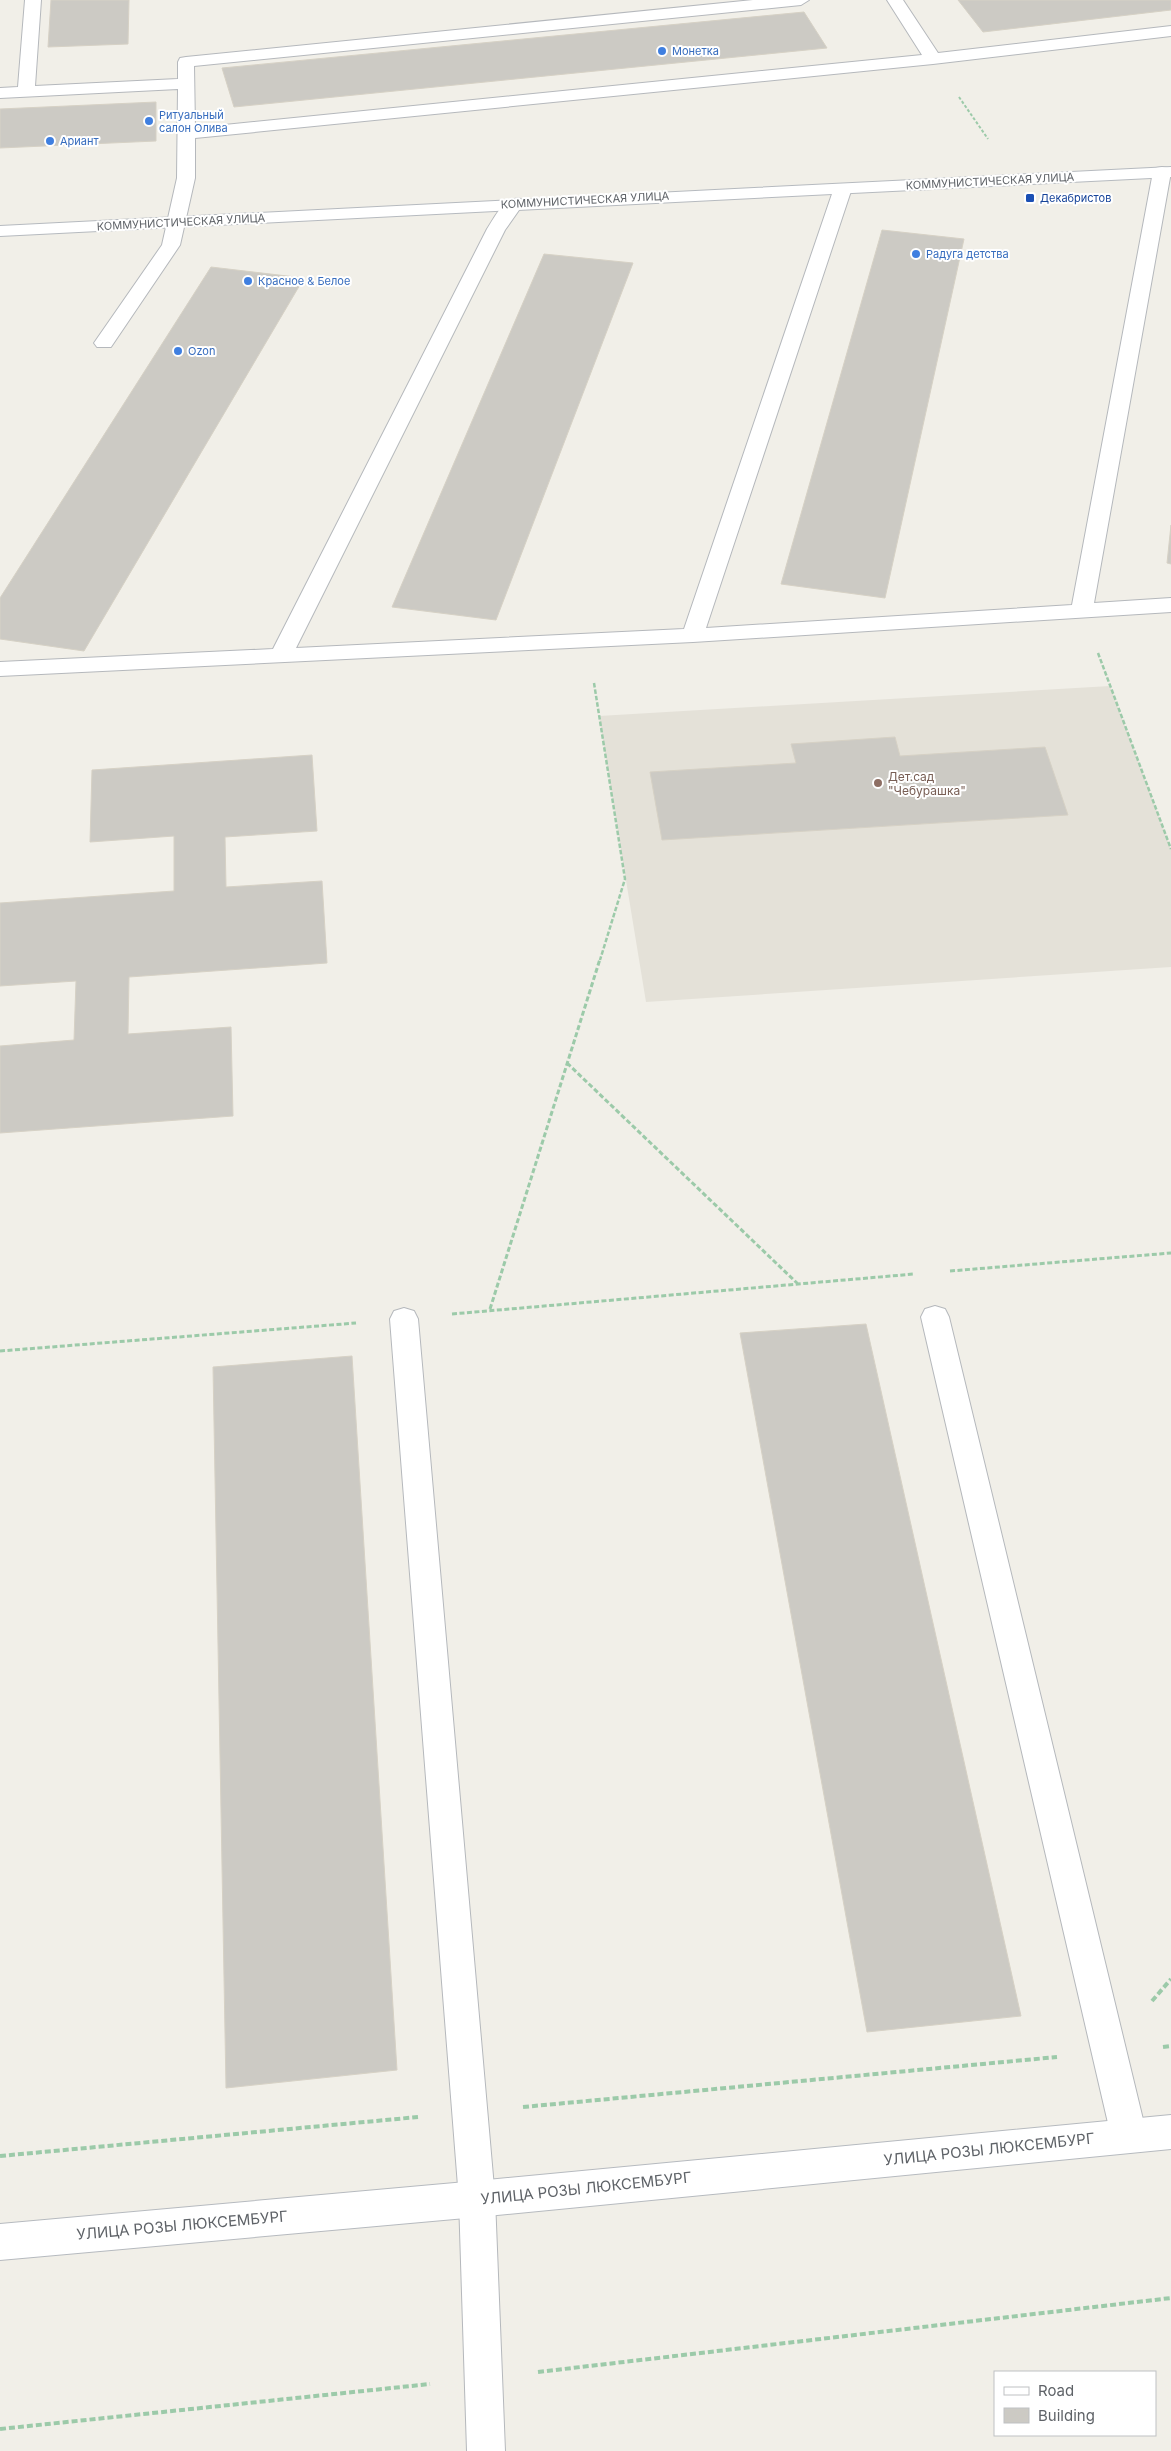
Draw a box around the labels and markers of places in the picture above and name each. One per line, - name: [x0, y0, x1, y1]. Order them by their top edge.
- place label: Монетка: [672, 44, 719, 58]
- marker: Монетка: [656, 45, 668, 57]
- place label: Ритуальный салон Олива: [159, 108, 228, 135]
- marker: Ритуальный салон Олива: [143, 115, 155, 127]
- place label: Ариант: [60, 134, 100, 148]
- marker: Ариант: [44, 135, 56, 147]
- place label: Декабристов: [1040, 191, 1111, 205]
- marker: Декабристов: [1024, 192, 1036, 204]
- place label: Радуга детства: [926, 247, 1009, 261]
- marker: Радуга детства: [910, 248, 922, 260]
- place label: Красное & Белое: [258, 274, 350, 288]
- marker: Красное & Белое: [242, 275, 254, 287]
- place label: Ozon: [188, 344, 215, 358]
- marker: Ozon: [172, 345, 184, 357]
- place label: Дет.сад "Чебурашка": [888, 769, 966, 798]
- marker: Дет.сад "Чебурашка": [872, 777, 884, 789]

